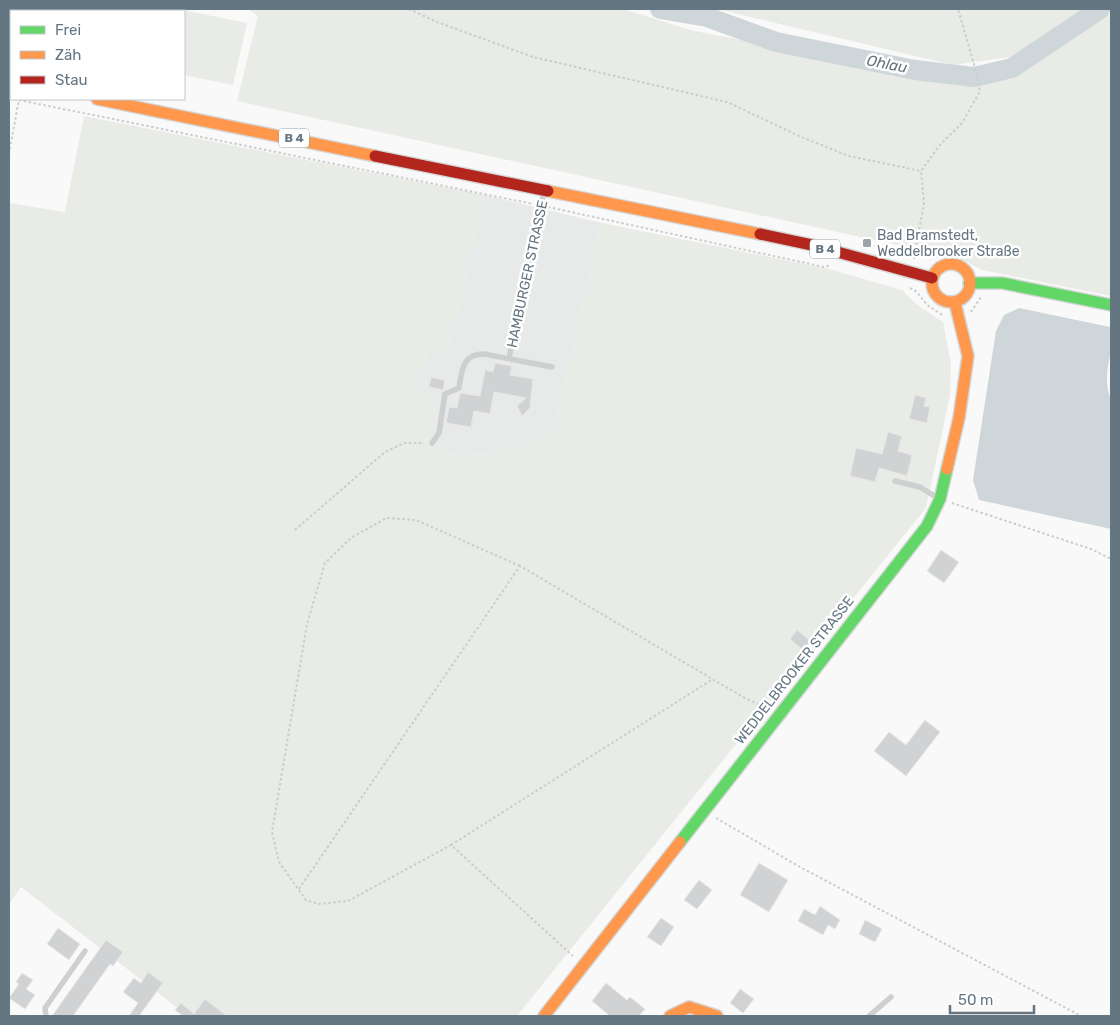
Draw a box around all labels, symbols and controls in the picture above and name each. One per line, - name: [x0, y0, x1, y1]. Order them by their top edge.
- legend: [10, 10, 185, 100]
- text: Frei: [55, 21, 81, 39]
- text: Zäh: [55, 46, 81, 64]
- water label: Ohlau: [865, 51, 909, 77]
- text: Stau: [55, 71, 88, 89]
- road number: B 4: [279, 128, 309, 148]
- street label: HAMBURGER STRASSE: [504, 199, 551, 349]
- place label: Bad Bramstedt, Weddelbrooker Straße: [877, 227, 1020, 260]
- marker: Bad Bramstedt, Weddelbrooker Straße: [861, 237, 873, 249]
- road number: B 4: [810, 240, 840, 258]
- street label: WEDDELBROOKER STRASSE: [731, 593, 858, 748]
- scale bar: [950, 982, 1034, 1014]
- text: 50 m: [958, 991, 993, 1009]

